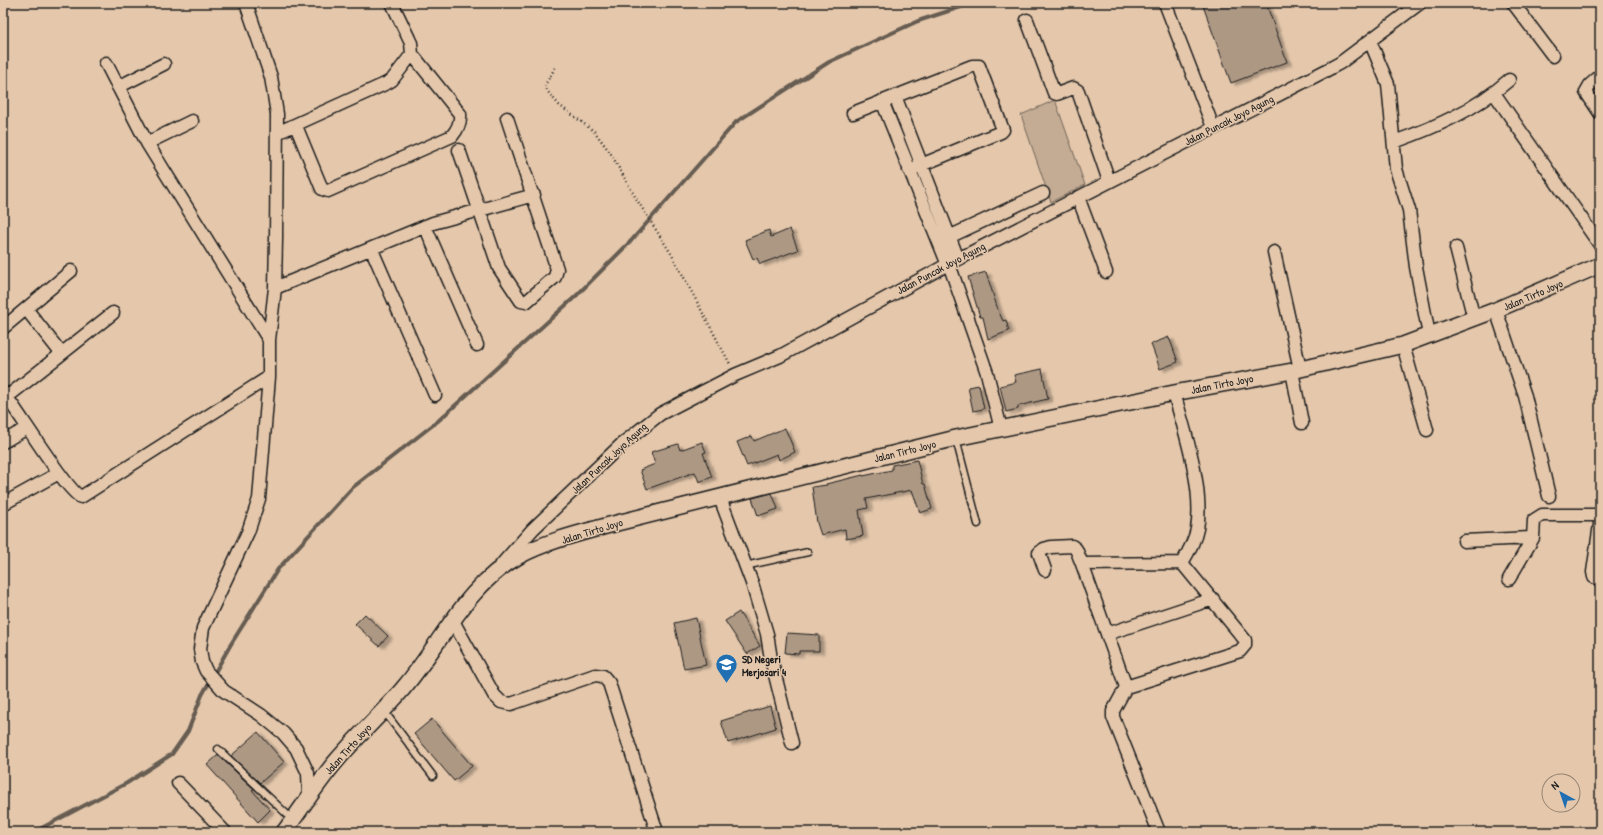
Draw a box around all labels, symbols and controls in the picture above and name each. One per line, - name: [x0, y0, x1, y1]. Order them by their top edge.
- street label: Jalan Puncak Joyo Agung: [1182, 91, 1276, 149]
- street label: Jalan Puncak Joyo Agung: [894, 239, 988, 297]
- street label: Jalan Tirto Joyo: [1501, 276, 1565, 314]
- street label: Jalan Tirto Joyo: [1190, 371, 1255, 397]
- street label: Jalan Puncak Joyo Agung: [568, 419, 650, 497]
- street label: Jalan Tirto Joyo: [873, 436, 938, 465]
- street label: Jalan Tirto Joyo: [560, 515, 625, 547]
- school or university icon: SD Negeri Merjosari 4: [714, 652, 740, 685]
- place label: SD Negeri Merjosari 4: [742, 652, 786, 680]
- street label: Jalan Tirto Joyo: [322, 720, 375, 777]
- north arrow: [1541, 773, 1581, 813]
- text: N: [1548, 778, 1561, 793]

